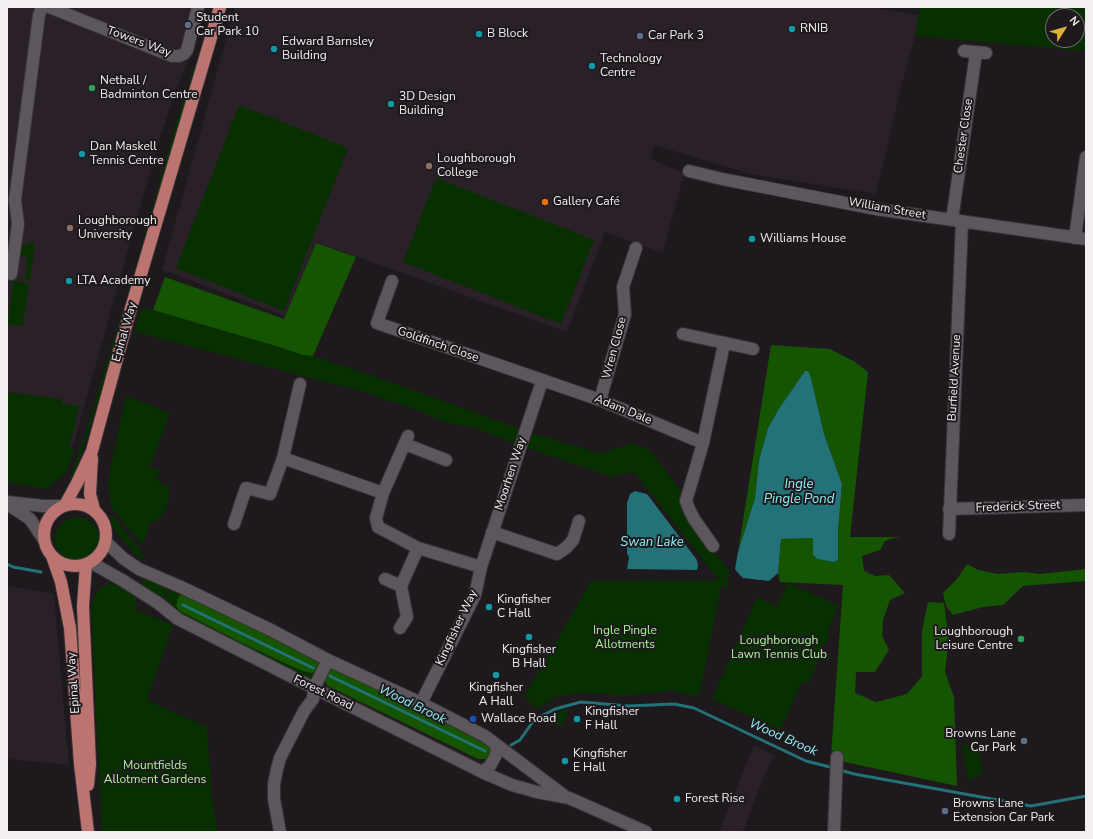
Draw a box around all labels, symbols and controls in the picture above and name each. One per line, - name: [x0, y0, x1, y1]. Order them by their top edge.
- north arrow: [1045, 8, 1085, 48]
- place label: Student Car Park 10: [196, 11, 259, 39]
- text: N: [1066, 13, 1083, 29]
- marker: Student Car Park 10: [183, 20, 193, 30]
- place label: RNIB: [800, 22, 828, 36]
- street label: Towers Way: [105, 24, 173, 60]
- marker: RNIB: [787, 24, 797, 34]
- place label: B Block: [487, 27, 528, 41]
- marker: B Block: [474, 29, 484, 39]
- place label: Car Park 3: [648, 29, 704, 43]
- marker: Car Park 3: [635, 31, 645, 41]
- place label: Edward Barnsley Building: [282, 35, 374, 63]
- marker: Edward Barnsley Building: [269, 44, 279, 54]
- place label: Technology Centre: [600, 52, 662, 80]
- marker: Technology Centre: [587, 61, 597, 71]
- place label: Netball / Badminton Centre: [100, 74, 198, 102]
- marker: Netball / Badminton Centre: [87, 83, 97, 93]
- place label: 3D Design Building: [399, 90, 456, 118]
- street label: Chester Close: [952, 98, 976, 174]
- marker: 3D Design Building: [386, 99, 396, 109]
- place label: Dan Maskell Tennis Centre: [90, 140, 164, 168]
- marker: Dan Maskell Tennis Centre: [77, 149, 87, 159]
- place label: Loughborough College: [437, 152, 516, 180]
- marker: Loughborough College: [424, 161, 434, 171]
- place label: Gallery Café: [553, 195, 620, 209]
- street label: William Street: [847, 195, 927, 223]
- marker: Gallery Café: [540, 197, 550, 207]
- place label: Loughborough University: [78, 214, 157, 242]
- marker: Loughborough University: [65, 223, 75, 233]
- place label: Williams House: [760, 232, 846, 246]
- marker: Williams House: [747, 234, 757, 244]
- place label: LTA Academy: [77, 274, 150, 288]
- marker: LTA Academy: [64, 276, 74, 286]
- street label: Epinal Way: [110, 300, 140, 364]
- street label: Wren Close: [600, 316, 630, 380]
- street label: Goldfinch Close: [395, 324, 481, 366]
- street label: Burfield Avenue: [946, 334, 964, 422]
- street label: Adam Dale: [592, 392, 654, 428]
- street label: Moorhen Way: [492, 436, 530, 512]
- water label: Ingle Pingle Pond: [764, 477, 834, 508]
- street label: Frederick Street: [975, 498, 1061, 516]
- water label: Swan Lake: [620, 535, 684, 551]
- street label: Kingfisher Way: [433, 588, 481, 668]
- place label: Kingfisher C Hall: [497, 593, 551, 621]
- marker: Kingfisher C Hall: [484, 602, 494, 612]
- park label: Ingle Pingle Allotments: [593, 624, 657, 652]
- place label: Loughborough Leisure Centre: [934, 625, 1013, 653]
- marker: Kingfisher B Hall: [524, 632, 534, 642]
- park label: Loughborough Lawn Tennis Club: [731, 634, 827, 662]
- marker: Loughborough Leisure Centre: [1016, 634, 1026, 644]
- place label: Kingfisher B Hall: [502, 643, 556, 671]
- street label: Epinal Way: [65, 652, 83, 714]
- marker: Kingfisher A Hall: [491, 670, 501, 680]
- street label: Forest Road: [291, 672, 355, 714]
- place label: Kingfisher A Hall: [469, 681, 523, 709]
- water label: Wood Brook: [376, 682, 448, 728]
- place label: Kingfisher F Hall: [585, 705, 639, 733]
- place label: Wallace Road: [481, 712, 556, 726]
- marker: Wallace Road: [468, 714, 478, 724]
- marker: Kingfisher F Hall: [572, 714, 582, 724]
- water label: Wood Brook: [746, 716, 820, 760]
- place label: Browns Lane Car Park: [945, 727, 1016, 755]
- marker: Browns Lane Car Park: [1019, 736, 1029, 746]
- place label: Kingfisher E Hall: [573, 747, 627, 775]
- marker: Kingfisher E Hall: [560, 756, 570, 766]
- park label: Mountfields Allotment Gardens: [104, 759, 206, 787]
- place label: Forest Rise: [685, 792, 745, 806]
- marker: Forest Rise: [672, 794, 682, 804]
- place label: Browns Lane Extension Car Park: [953, 797, 1054, 825]
- marker: Browns Lane Extension Car Park: [940, 806, 950, 816]

